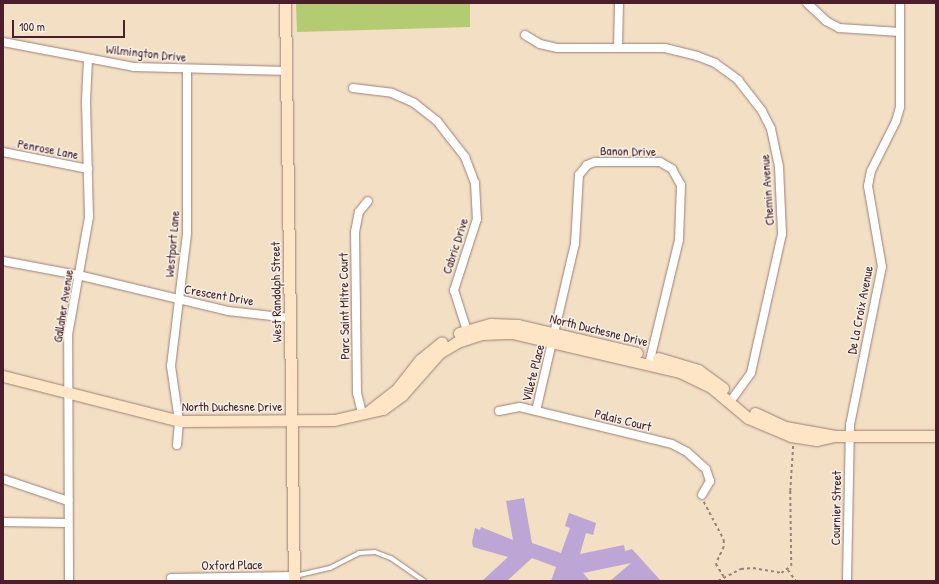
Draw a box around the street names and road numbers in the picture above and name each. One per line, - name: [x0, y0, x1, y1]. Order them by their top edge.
- street label: Wilmington Drive: [105, 41, 187, 65]
- street label: Penrose Lane: [16, 135, 80, 163]
- street label: Banon Drive: [600, 143, 656, 159]
- street label: Chemin Avenue: [757, 154, 777, 226]
- street label: Westport Lane: [161, 210, 183, 278]
- street label: Cabric Drive: [439, 216, 471, 276]
- street label: West Randolph Street: [267, 242, 285, 342]
- street label: Parc Saint Mitre Court: [335, 252, 353, 360]
- street label: De La Croix Avenue: [844, 265, 876, 355]
- street label: Gallaher Avenue: [50, 268, 76, 344]
- street label: Crescent Drive: [183, 281, 255, 309]
- street label: North Duchesne Drive: [548, 310, 650, 350]
- street label: Villete Place: [518, 343, 548, 403]
- street label: North Duchesne Drive: [182, 398, 282, 414]
- street label: Palais Court: [593, 405, 653, 435]
- street label: Cournier Street: [828, 470, 844, 546]
- street label: Oxford Place: [201, 557, 263, 573]

